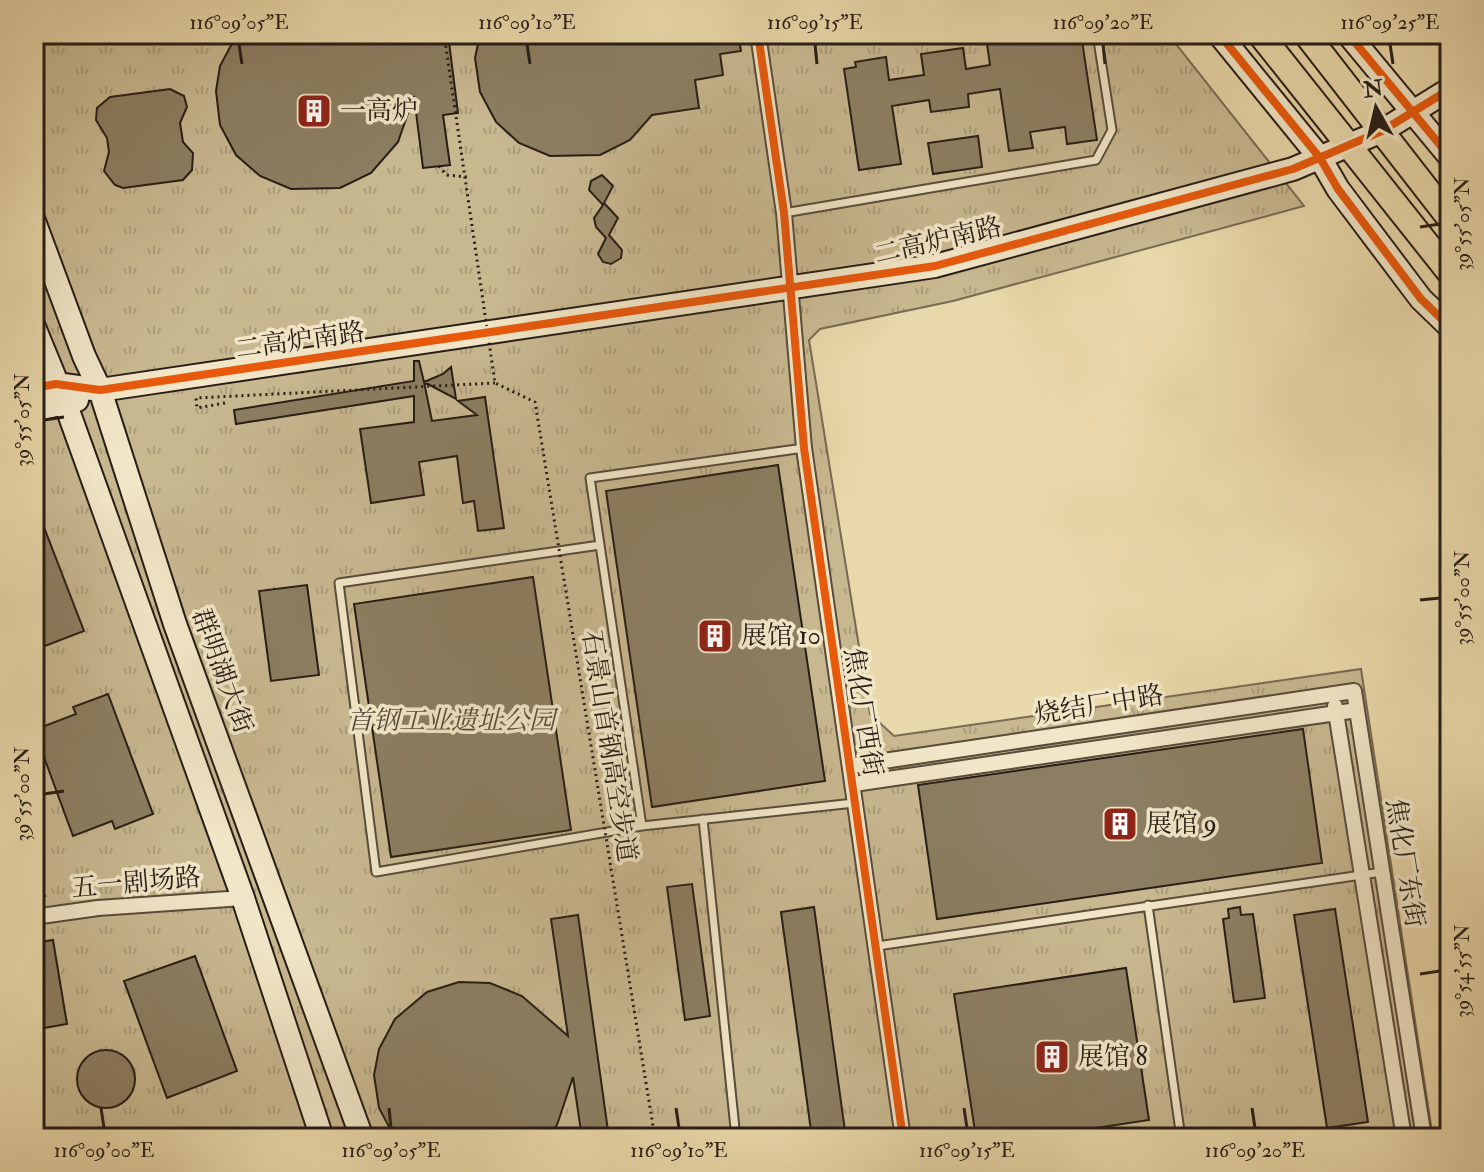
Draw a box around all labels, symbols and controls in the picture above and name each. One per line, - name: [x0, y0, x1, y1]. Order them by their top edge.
- text: 116°09'05"E: [189, 10, 289, 35]
- text: 116°09'10"E: [478, 10, 576, 35]
- text: 116°09'15"E: [767, 10, 863, 35]
- text: 116°09'20"E: [1053, 10, 1153, 35]
- text: 116°09'25"E: [1341, 10, 1439, 35]
- north arrow: [1336, 68, 1416, 148]
- text: N: [1361, 74, 1385, 105]
- building icon: 一高炉: [295, 92, 333, 130]
- place label: 一高炉: [340, 95, 418, 127]
- text: 39°55'05"N: [1450, 177, 1475, 271]
- street label: 二高炉南路: [871, 211, 1005, 271]
- street label: 二高炉南路: [233, 316, 367, 366]
- text: 39°55'05"N: [10, 373, 35, 467]
- text: 39°55'00"N: [1450, 550, 1475, 645]
- street label: 群明湖大街: [185, 604, 259, 738]
- building icon: 展馆 10: [696, 617, 734, 655]
- place label: 展馆 10: [741, 620, 821, 652]
- street label: 石景山首钢高空步道: [575, 628, 643, 864]
- street label: 焦化厂西街: [837, 645, 889, 779]
- street label: 烧结厂中路: [1032, 679, 1166, 731]
- park label: 首钢工业遗址公园: [347, 705, 559, 737]
- text: 39°55'00"N: [10, 746, 35, 841]
- street label: 焦化厂东街: [1379, 796, 1431, 930]
- building icon: 展馆 9: [1101, 805, 1139, 843]
- place label: 展馆 9: [1146, 808, 1217, 840]
- street label: 五一剧场路: [70, 861, 202, 905]
- text: 39°54'55"N: [1450, 924, 1475, 1018]
- building icon: 展馆 8: [1033, 1038, 1071, 1076]
- place label: 展馆 8: [1078, 1041, 1148, 1073]
- text: 116°09'00"E: [54, 1138, 154, 1163]
- text: 116°09'05"E: [341, 1138, 441, 1163]
- text: 116°09'10"E: [630, 1138, 728, 1163]
- text: 116°09'15"E: [919, 1138, 1015, 1163]
- text: 116°09'20"E: [1205, 1138, 1305, 1163]

